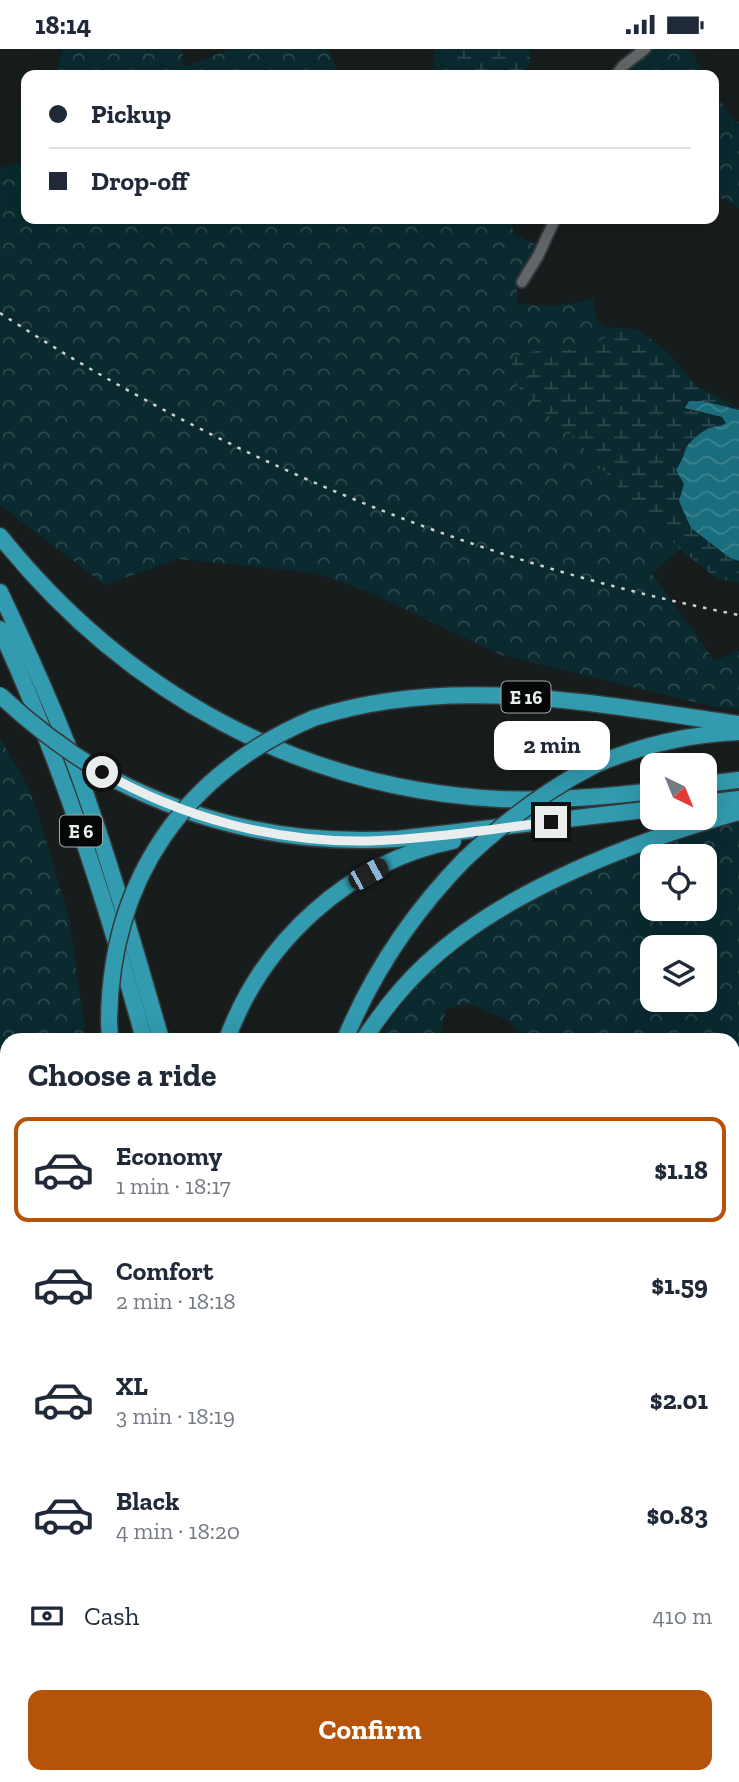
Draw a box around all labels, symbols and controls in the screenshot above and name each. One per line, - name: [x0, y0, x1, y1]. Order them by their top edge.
- text: 18:14: [35, 9, 91, 41]
- text: Pickup: [91, 98, 171, 130]
- text: Drop-off: [91, 165, 188, 197]
- road number: E 16: [502, 681, 550, 713]
- callout: 2 min: [493, 721, 609, 769]
- text: 2 min: [523, 731, 581, 759]
- north arrow: [640, 753, 718, 829]
- map controls: [640, 753, 717, 1012]
- route start: [86, 756, 118, 788]
- route end: [535, 806, 567, 838]
- road number: E 6: [60, 815, 102, 846]
- button: locate: [640, 844, 717, 921]
- car: [345, 855, 392, 893]
- button: layers: [640, 935, 717, 1012]
- text: Choose a ride: [28, 1056, 216, 1094]
- icon: car: [32, 1138, 95, 1201]
- text: Economy: [116, 1140, 222, 1172]
- text: $1.18: [654, 1154, 708, 1186]
- text: 1 min · 18:17: [116, 1172, 231, 1200]
- icon: car: [32, 1253, 95, 1316]
- text: Comfort: [116, 1255, 213, 1287]
- text: $1.59: [651, 1269, 708, 1301]
- text: 2 min · 18:18: [116, 1287, 236, 1315]
- icon: car: [32, 1368, 95, 1431]
- text: XL: [116, 1370, 148, 1402]
- text: $2.01: [650, 1384, 708, 1416]
- text: 3 min · 18:19: [116, 1402, 235, 1430]
- icon: car: [32, 1483, 95, 1546]
- text: Black: [116, 1485, 179, 1517]
- text: $0.83: [646, 1499, 708, 1531]
- text: 4 min · 18:20: [116, 1517, 240, 1545]
- icon: cash: [28, 1597, 66, 1635]
- text: Cash: [84, 1600, 139, 1632]
- text: 410 m: [652, 1602, 712, 1630]
- button: Confirm: [28, 1690, 712, 1770]

